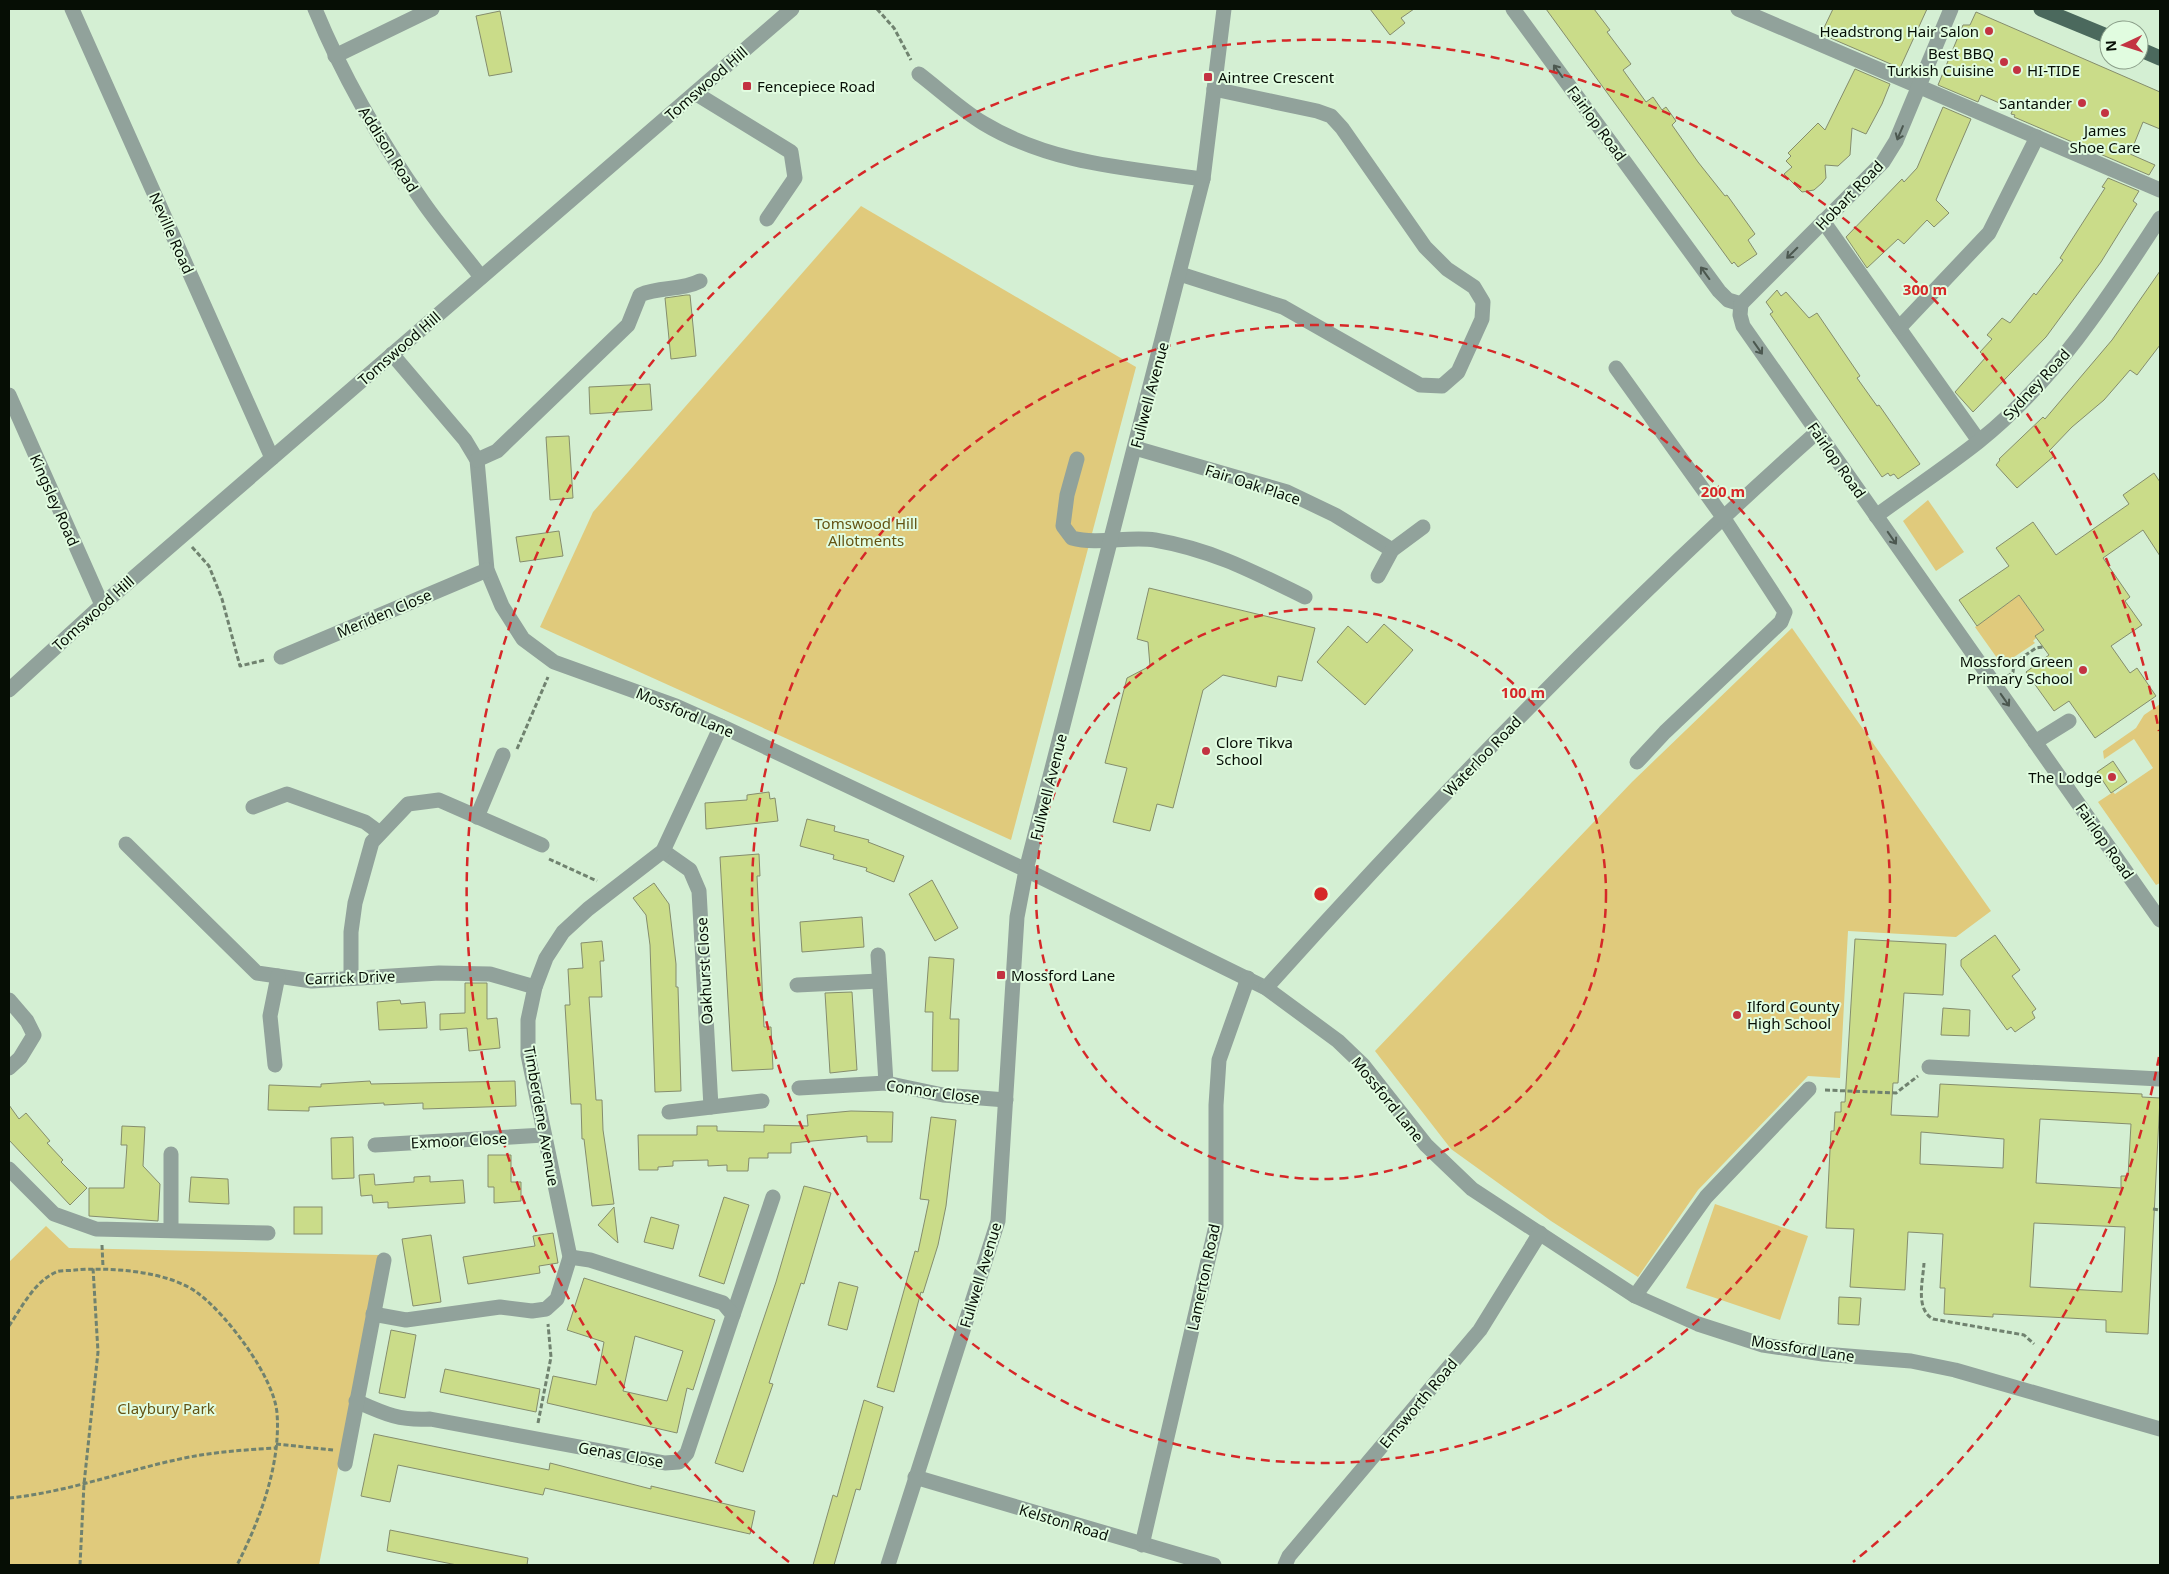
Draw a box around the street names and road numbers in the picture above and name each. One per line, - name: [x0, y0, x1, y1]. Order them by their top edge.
- street label: Tomswood Hill: [660, 42, 752, 124]
- street label: Fairlop Road: [1563, 81, 1631, 165]
- street label: Addison Road: [355, 102, 423, 196]
- street label: Hobart Road: [1811, 156, 1887, 234]
- street label: Neville Road: [145, 189, 199, 277]
- street label: Tomswood Hill: [353, 307, 445, 389]
- street label: Fullwell Avenue: [1125, 340, 1173, 450]
- street label: Sydney Road: [1998, 344, 2074, 424]
- street label: Fairlop Road: [1803, 418, 1871, 502]
- street label: Kingsley Road: [26, 451, 84, 549]
- street label: Fair Oak Place: [1203, 459, 1303, 509]
- street label: Tomswood Hill: [48, 571, 138, 655]
- street label: Meriden Close: [334, 584, 434, 642]
- street label: Mossford Lane: [633, 682, 737, 742]
- street label: Waterloo Road: [1439, 712, 1525, 800]
- street label: Fullwell Avenue: [1025, 732, 1071, 842]
- street label: Fairlop Road: [2071, 799, 2139, 883]
- street label: Oakhurst Close: [691, 917, 717, 1025]
- street label: Carrick Drive: [304, 965, 396, 989]
- street label: Timberdene Avenue: [520, 1044, 564, 1188]
- street label: Mossford Lane: [1347, 1052, 1429, 1146]
- street label: Connor Close: [885, 1075, 981, 1107]
- street label: Exmoor Close: [410, 1127, 508, 1153]
- street label: Fullwell Avenue: [954, 1220, 1006, 1330]
- street label: Lamerton Road: [1182, 1222, 1224, 1332]
- street label: Mossford Lane: [1750, 1330, 1856, 1366]
- street label: Emsworth Road: [1375, 1354, 1461, 1452]
- street label: Genas Close: [577, 1437, 665, 1471]
- street label: Kelston Road: [1017, 1499, 1111, 1545]

